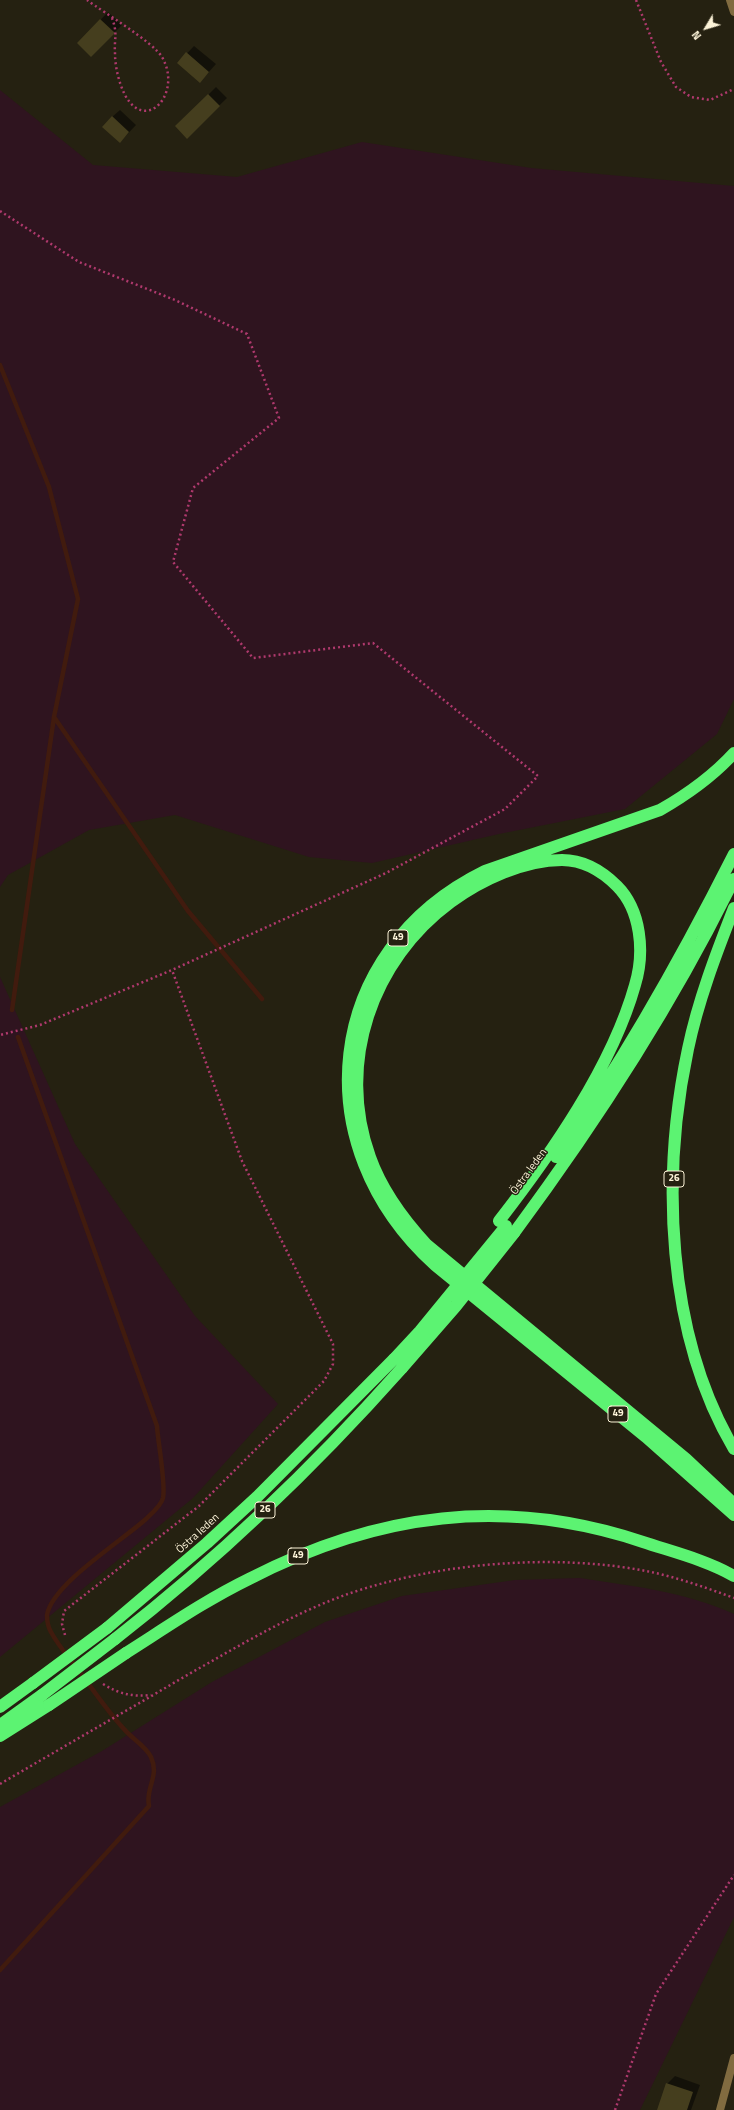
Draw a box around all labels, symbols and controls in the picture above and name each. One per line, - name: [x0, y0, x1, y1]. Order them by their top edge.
- north arrow: [686, 8, 726, 48]
- text: N: [688, 27, 705, 43]
- road number: 49: [388, 930, 408, 946]
- street label: Östra leden: [508, 1147, 550, 1197]
- road number: 26: [664, 1171, 684, 1187]
- road number: 49: [608, 1406, 628, 1422]
- road number: 26: [255, 1502, 275, 1518]
- street label: Östra leden: [174, 1511, 222, 1557]
- road number: 49: [288, 1548, 308, 1564]

